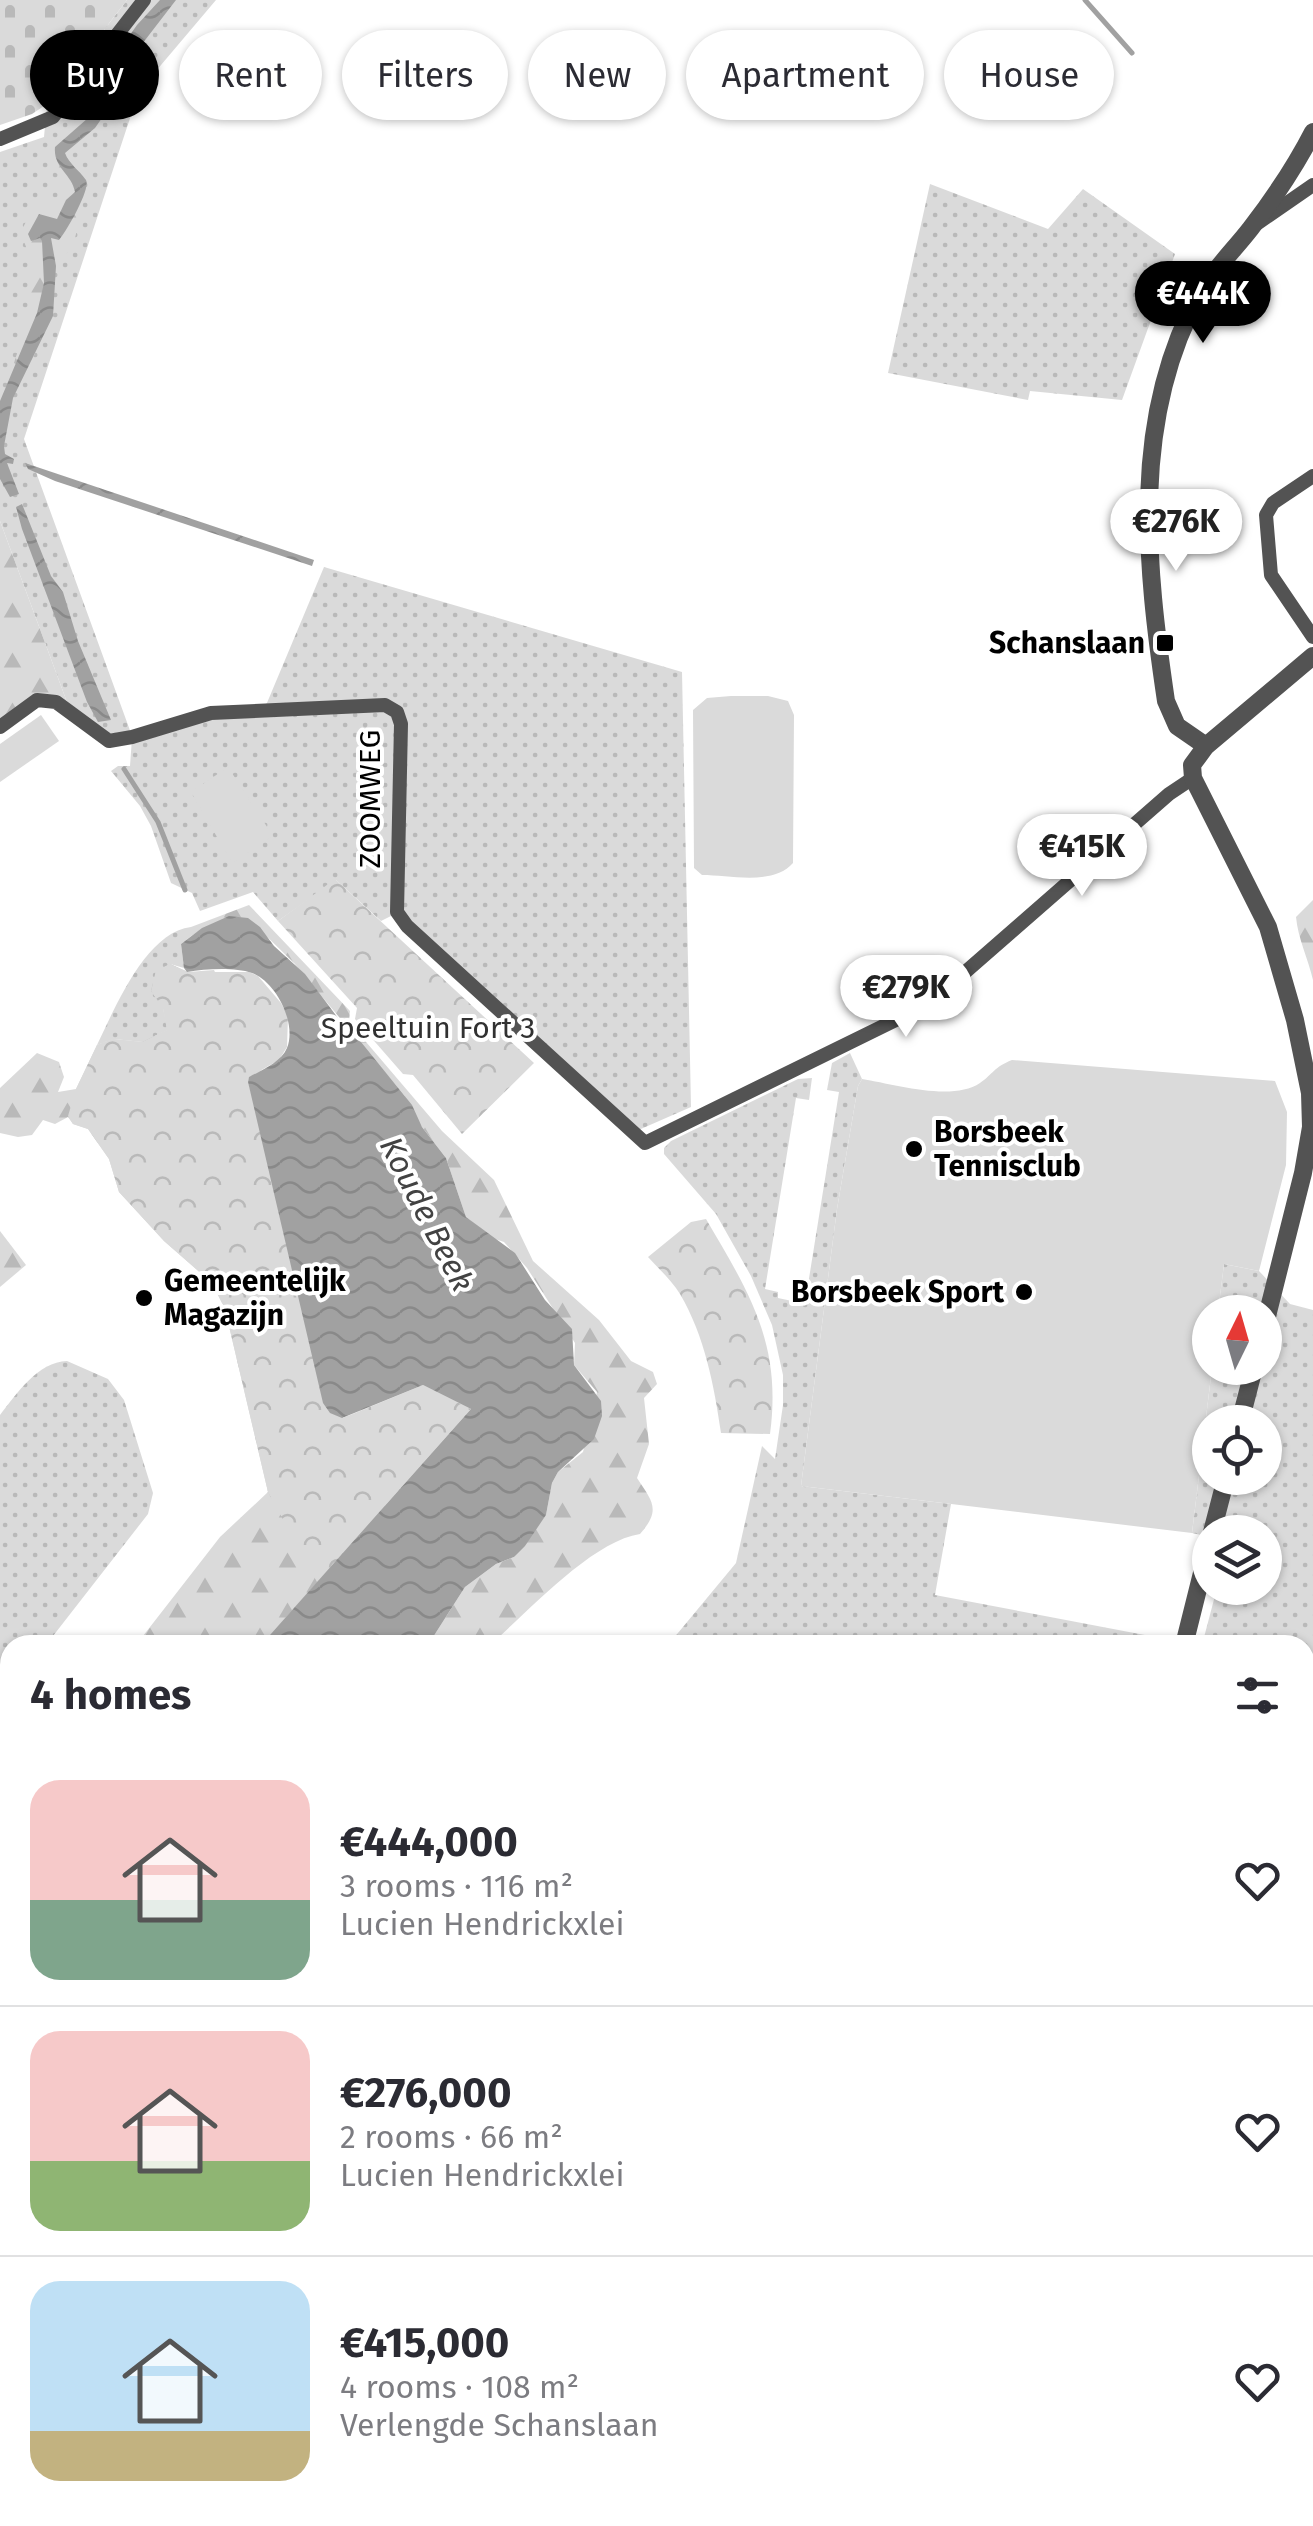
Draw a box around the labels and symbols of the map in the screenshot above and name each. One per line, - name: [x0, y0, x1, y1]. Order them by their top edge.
- pin: €444K: [1133, 261, 1273, 346]
- pin: €276K: [1106, 489, 1246, 574]
- place label: Schanslaan: [989, 625, 1145, 661]
- marker: Schanslaan: [1154, 632, 1176, 654]
- street label: ZOOMWEG: [352, 730, 388, 868]
- pin: €415K: [1012, 814, 1152, 899]
- pin: €279K: [836, 955, 976, 1040]
- park label: Speeltuin Fort 3: [321, 1010, 535, 1046]
- place label: Borsbeek Tennisclub: [934, 1114, 1081, 1184]
- water label: Koude Beek: [372, 1130, 482, 1298]
- marker: Borsbeek Tennisclub: [903, 1138, 925, 1160]
- place label: Gemeentelijk Magazijn: [164, 1263, 346, 1333]
- place label: Borsbeek Sport: [791, 1274, 1004, 1310]
- marker: Borsbeek Sport: [1013, 1281, 1035, 1303]
- marker: Gemeentelijk Magazijn: [133, 1287, 155, 1309]
- north arrow: [1192, 1295, 1282, 1385]

